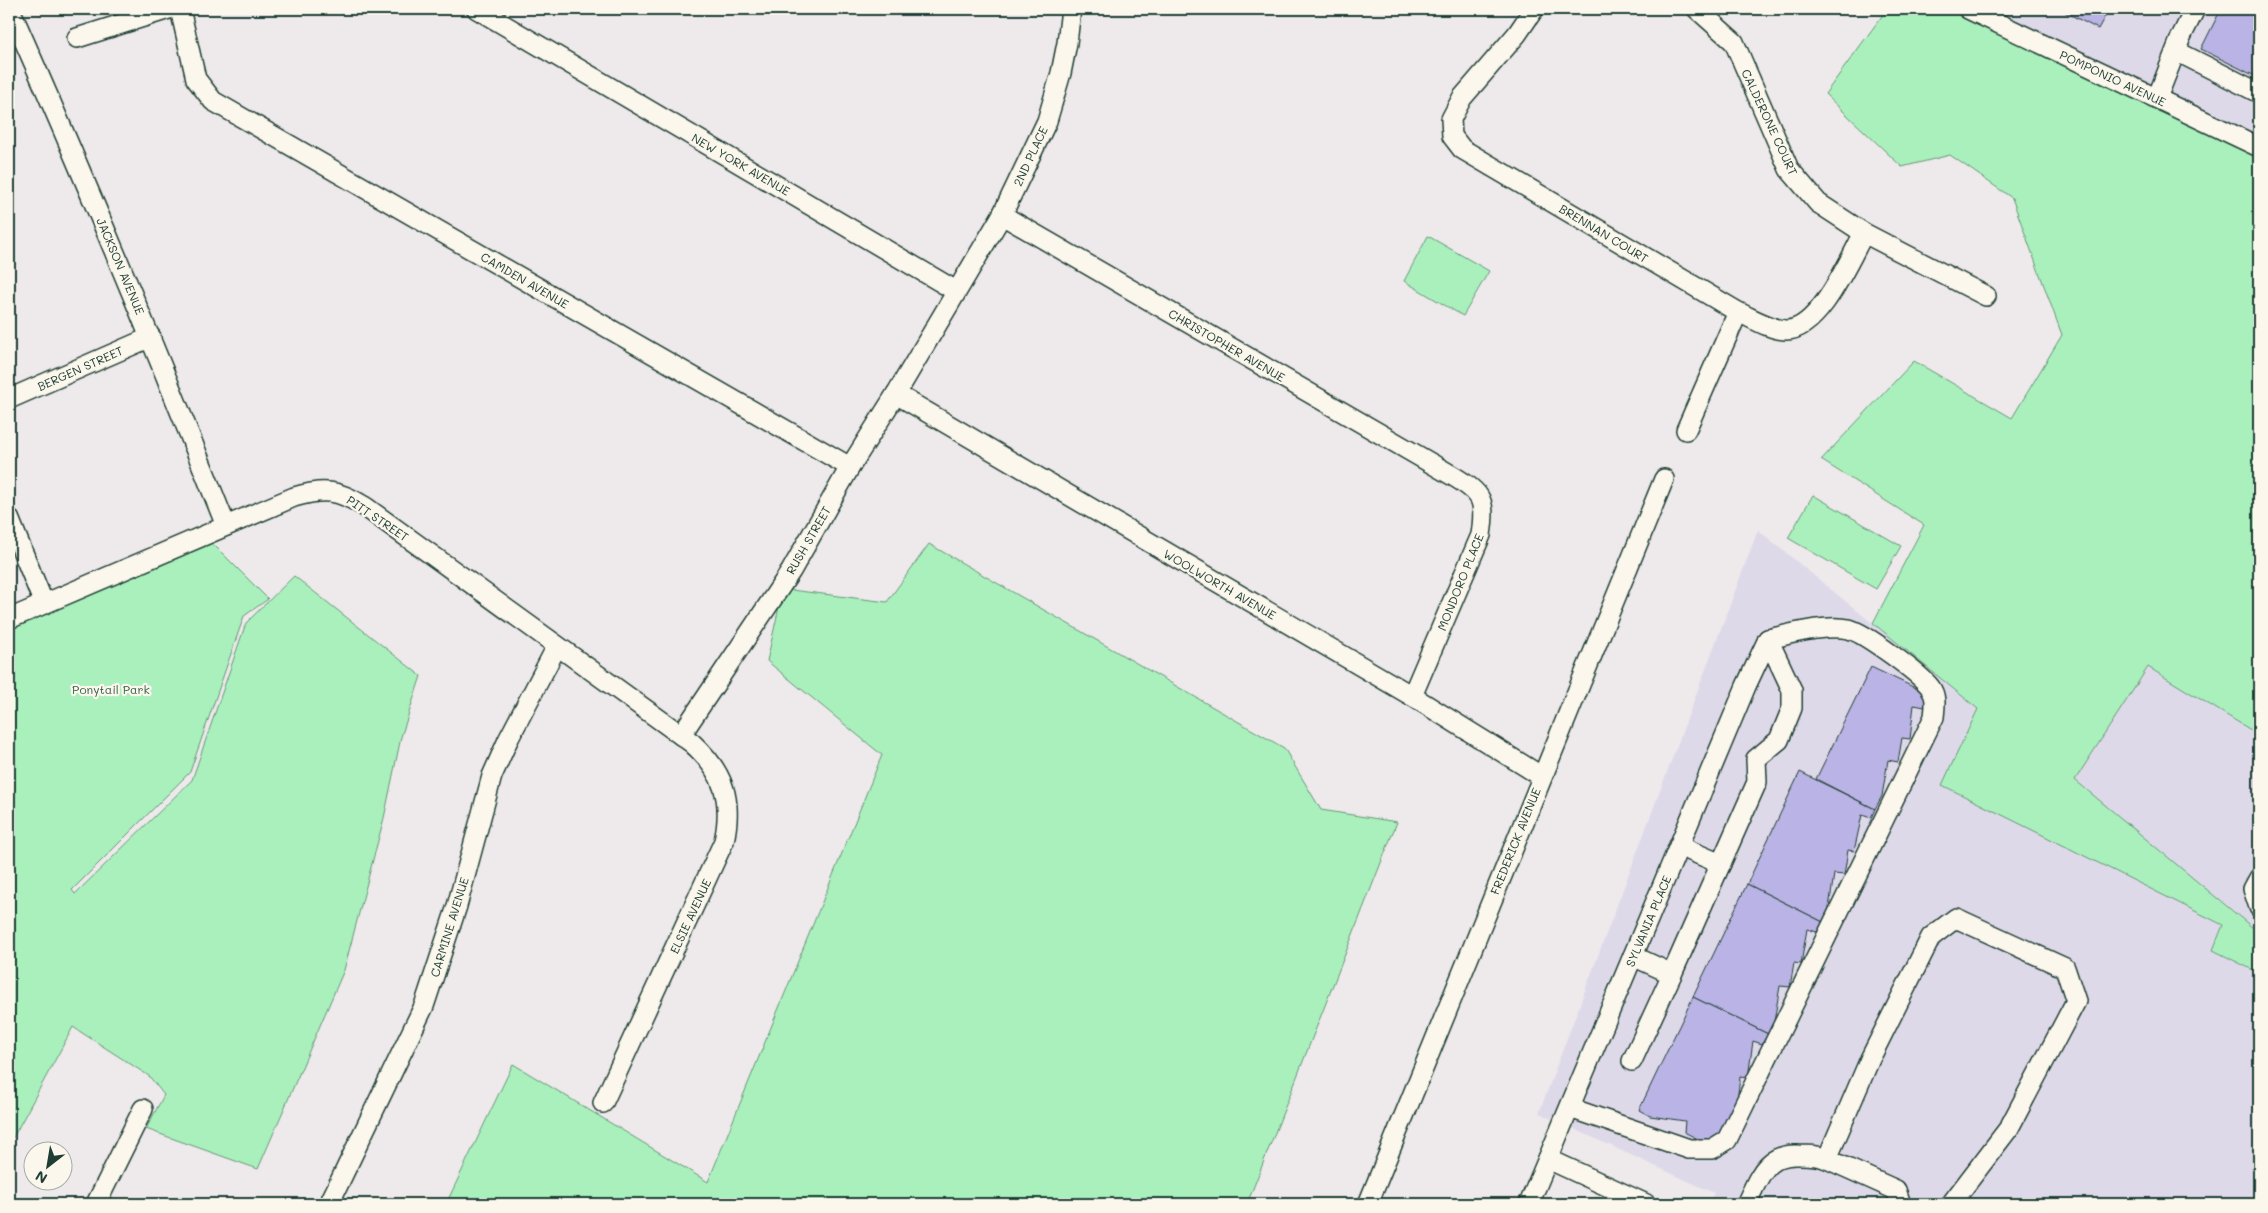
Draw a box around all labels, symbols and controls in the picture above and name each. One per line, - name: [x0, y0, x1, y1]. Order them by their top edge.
- street label: POMPONIO AVENUE: [2057, 46, 2169, 110]
- street label: CALDERONE COURT: [1738, 66, 1802, 178]
- street label: 2ND PLACE: [1009, 123, 1051, 189]
- street label: NEW YORK AVENUE: [689, 129, 793, 199]
- street label: BRENNAN COURT: [1557, 200, 1652, 266]
- street label: JACKSON AVENUE: [93, 215, 149, 317]
- street label: CAMDEN AVENUE: [478, 248, 572, 312]
- street label: CHRISTOPHER AVENUE: [1166, 305, 1288, 385]
- street label: BERGEN STREET: [35, 342, 126, 394]
- street label: PITT STREET: [344, 491, 412, 545]
- street label: RUSH STREET: [782, 503, 834, 577]
- street label: MONDORO PLACE: [1433, 531, 1487, 633]
- street label: WOOLWORTH AVENUE: [1161, 545, 1279, 623]
- park label: Ponytail Park: [72, 681, 150, 697]
- street label: FREDERICK AVENUE: [1486, 785, 1544, 897]
- street label: SYLVANIA PLACE: [1621, 873, 1675, 969]
- street label: CARMINE AVENUE: [426, 875, 472, 979]
- street label: ELSIE AVENUE: [666, 876, 714, 956]
- north arrow: [22, 1140, 72, 1190]
- text: N: [32, 1167, 51, 1188]

